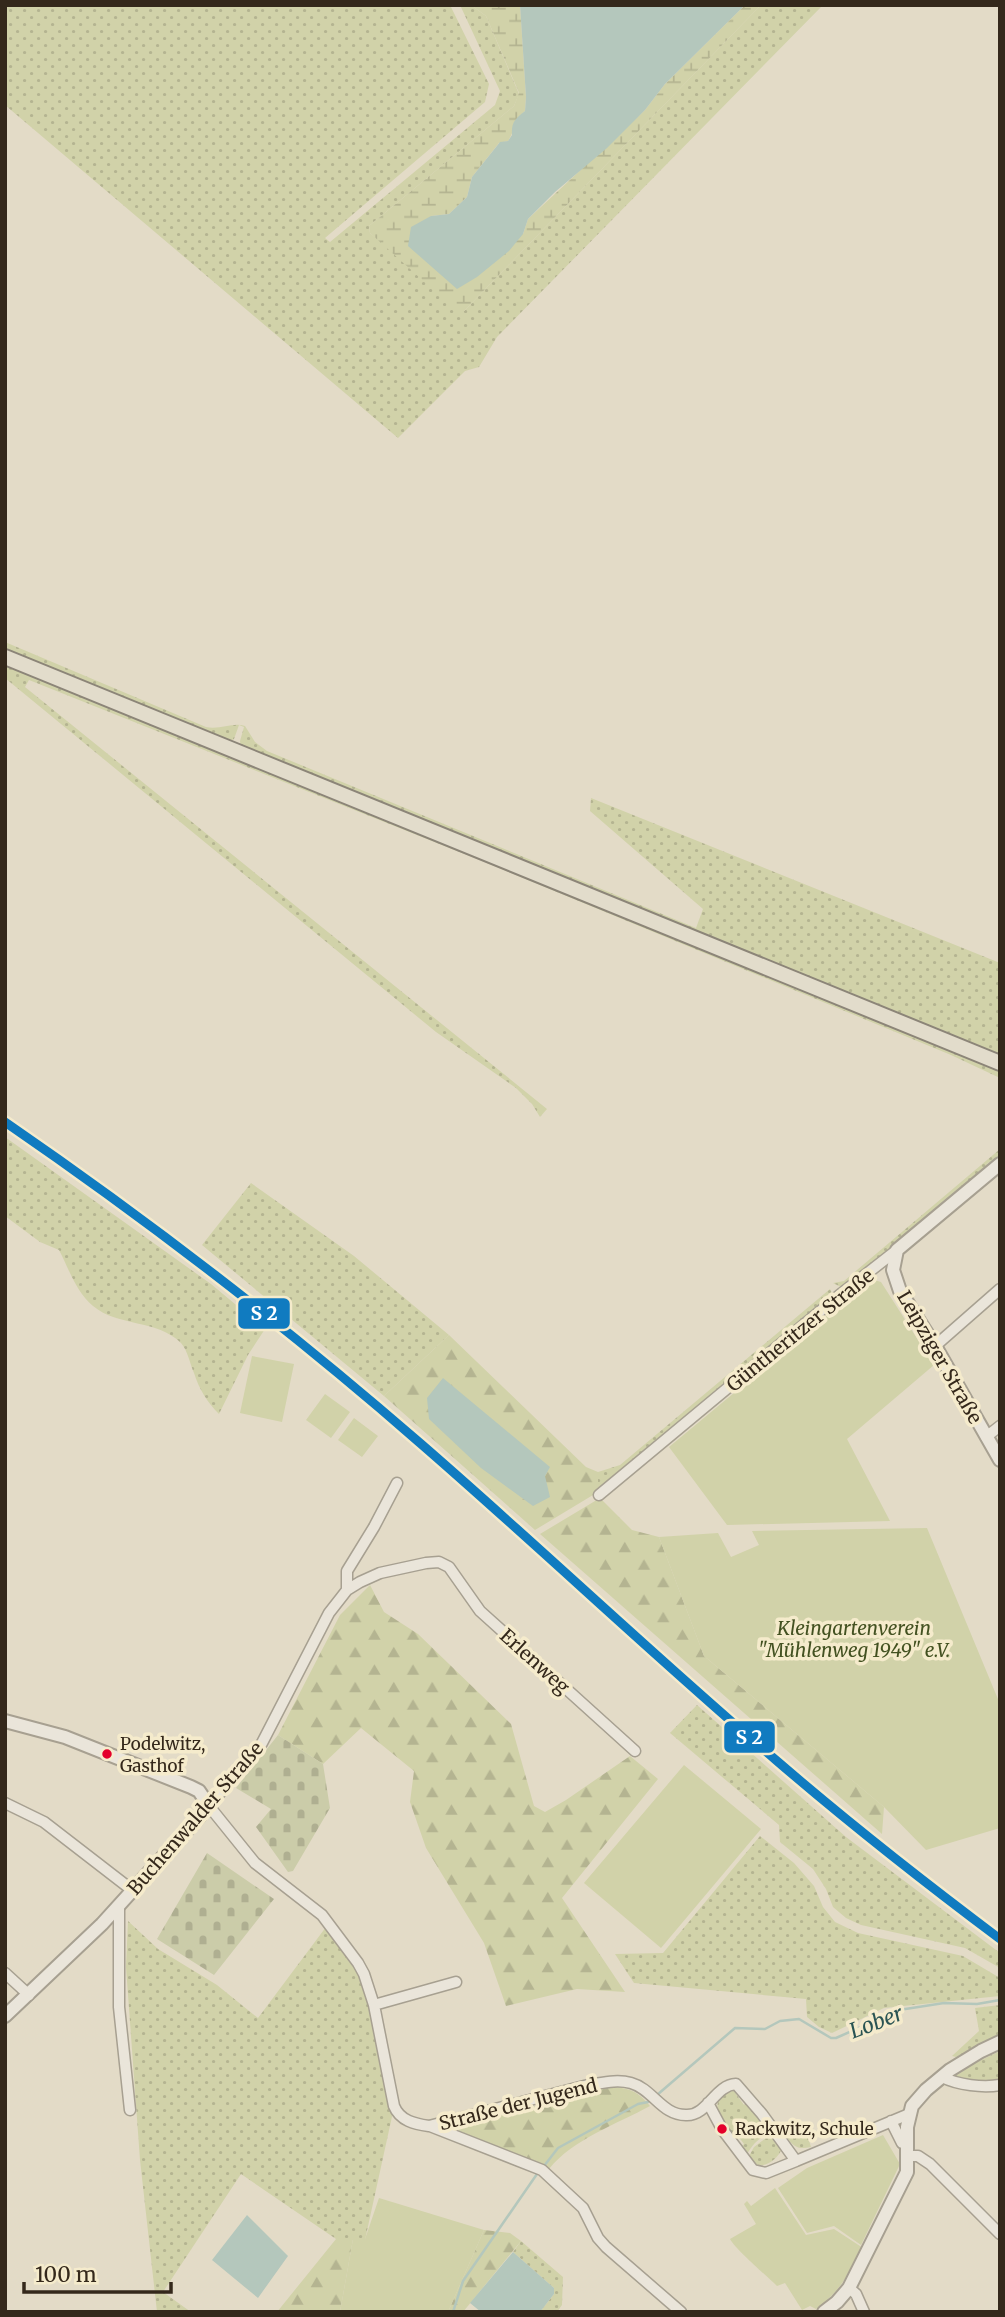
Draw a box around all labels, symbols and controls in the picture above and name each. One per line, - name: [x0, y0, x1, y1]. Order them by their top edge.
- street label: Güntheritzer Straße: [722, 1263, 879, 1397]
- street label: Leipziger Straße: [892, 1286, 988, 1428]
- line badge: S 2: [237, 1297, 291, 1330]
- text: S 2: [250, 1301, 278, 1325]
- park label: Kleingartenverein "Mühlenweg 1949" e.V.: [758, 1616, 950, 1662]
- street label: Erlenweg: [495, 1623, 575, 1699]
- line badge: S 2: [723, 1720, 776, 1754]
- text: S 2: [735, 1725, 763, 1749]
- place label: Podelwitz, Gasthof: [120, 1733, 205, 1777]
- street label: Buchenwalder Straße: [122, 1736, 268, 1899]
- marker: Podelwitz, Gasthof: [100, 1747, 114, 1761]
- water label: Lober: [845, 1999, 907, 2044]
- street label: Straße der Jugend: [436, 2073, 600, 2135]
- place label: Rackwitz, Schule: [735, 2118, 874, 2140]
- marker: Rackwitz, Schule: [715, 2122, 729, 2136]
- scale bar: [24, 2250, 172, 2294]
- text: 100 m: [35, 2261, 97, 2288]

